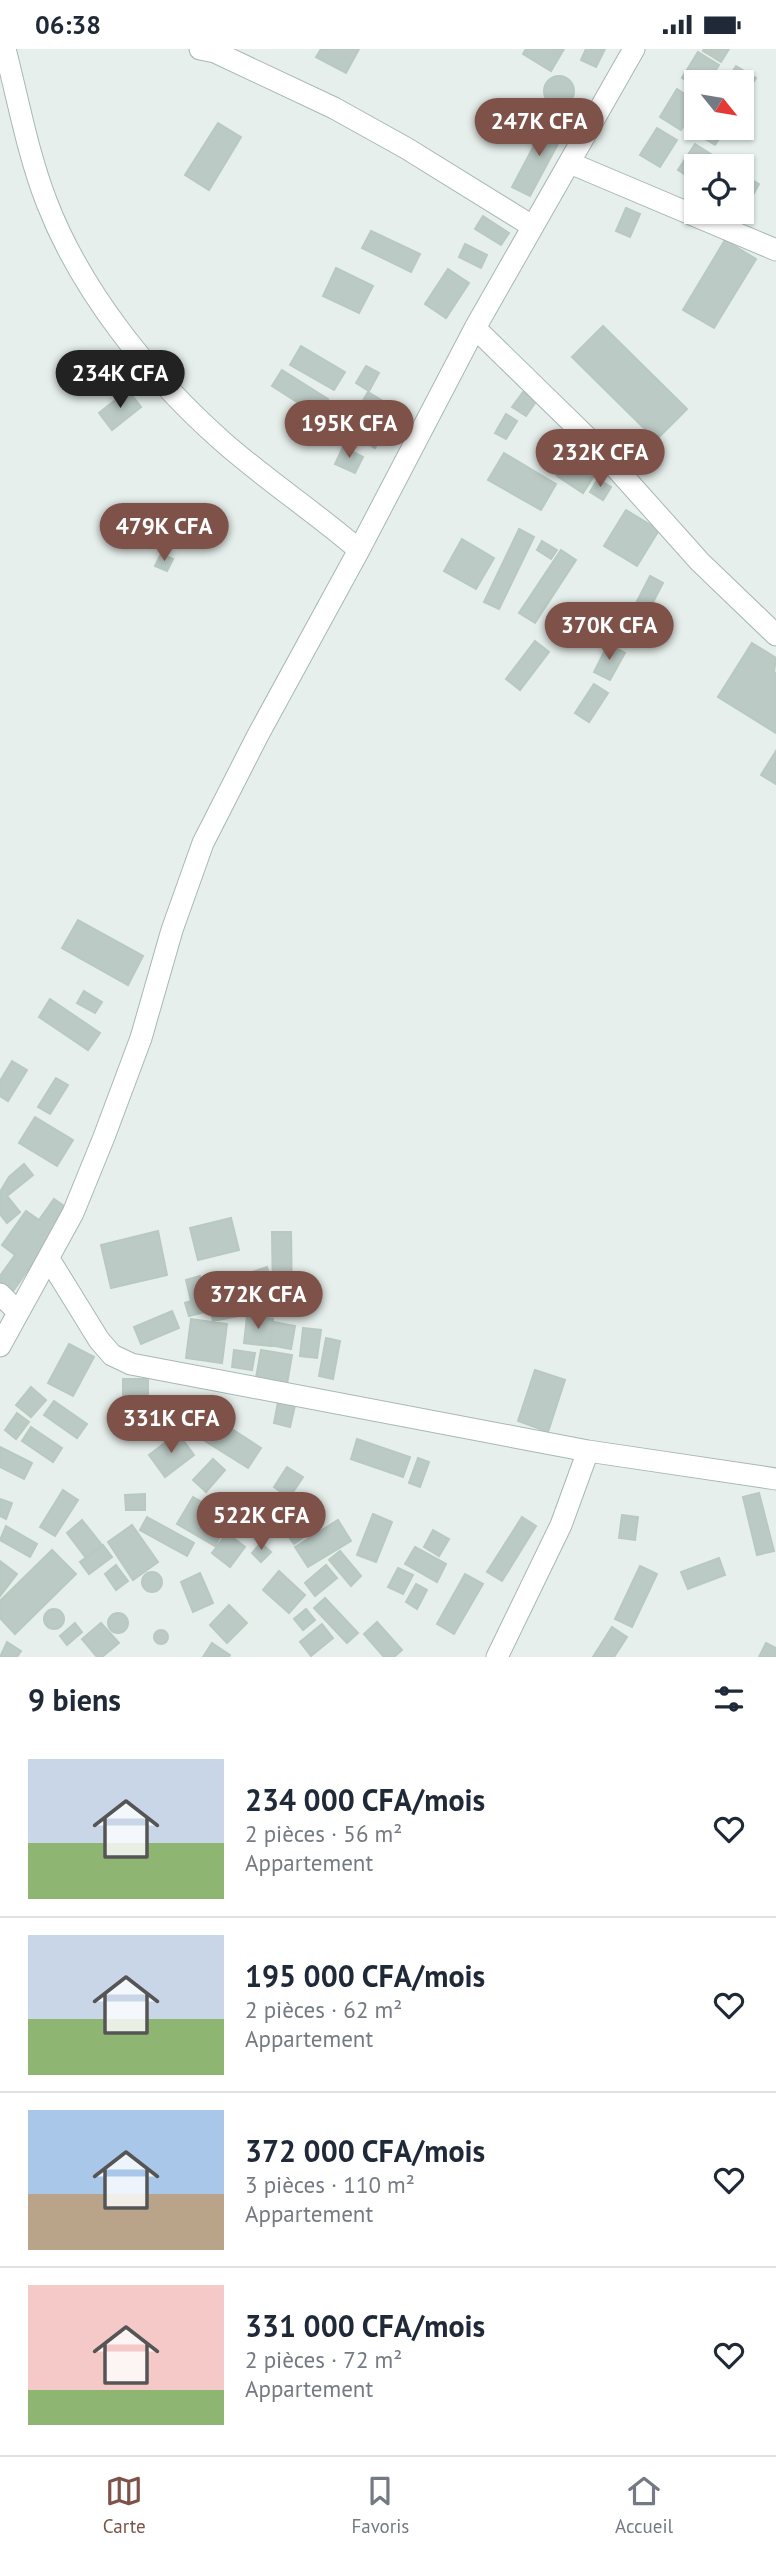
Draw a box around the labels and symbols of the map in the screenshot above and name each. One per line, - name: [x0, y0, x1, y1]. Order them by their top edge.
- north arrow: [684, 70, 754, 140]
- pin: 247K CFA: [467, 99, 611, 158]
- pin: 234K CFA: [48, 351, 192, 410]
- pin: 195K CFA: [277, 401, 421, 460]
- pin: 232K CFA: [528, 429, 672, 489]
- pin: 479K CFA: [92, 503, 236, 563]
- pin: 370K CFA: [537, 603, 681, 662]
- pin: 372K CFA: [186, 1271, 330, 1331]
- pin: 331K CFA: [99, 1395, 243, 1455]
- pin: 522K CFA: [189, 1493, 333, 1552]

